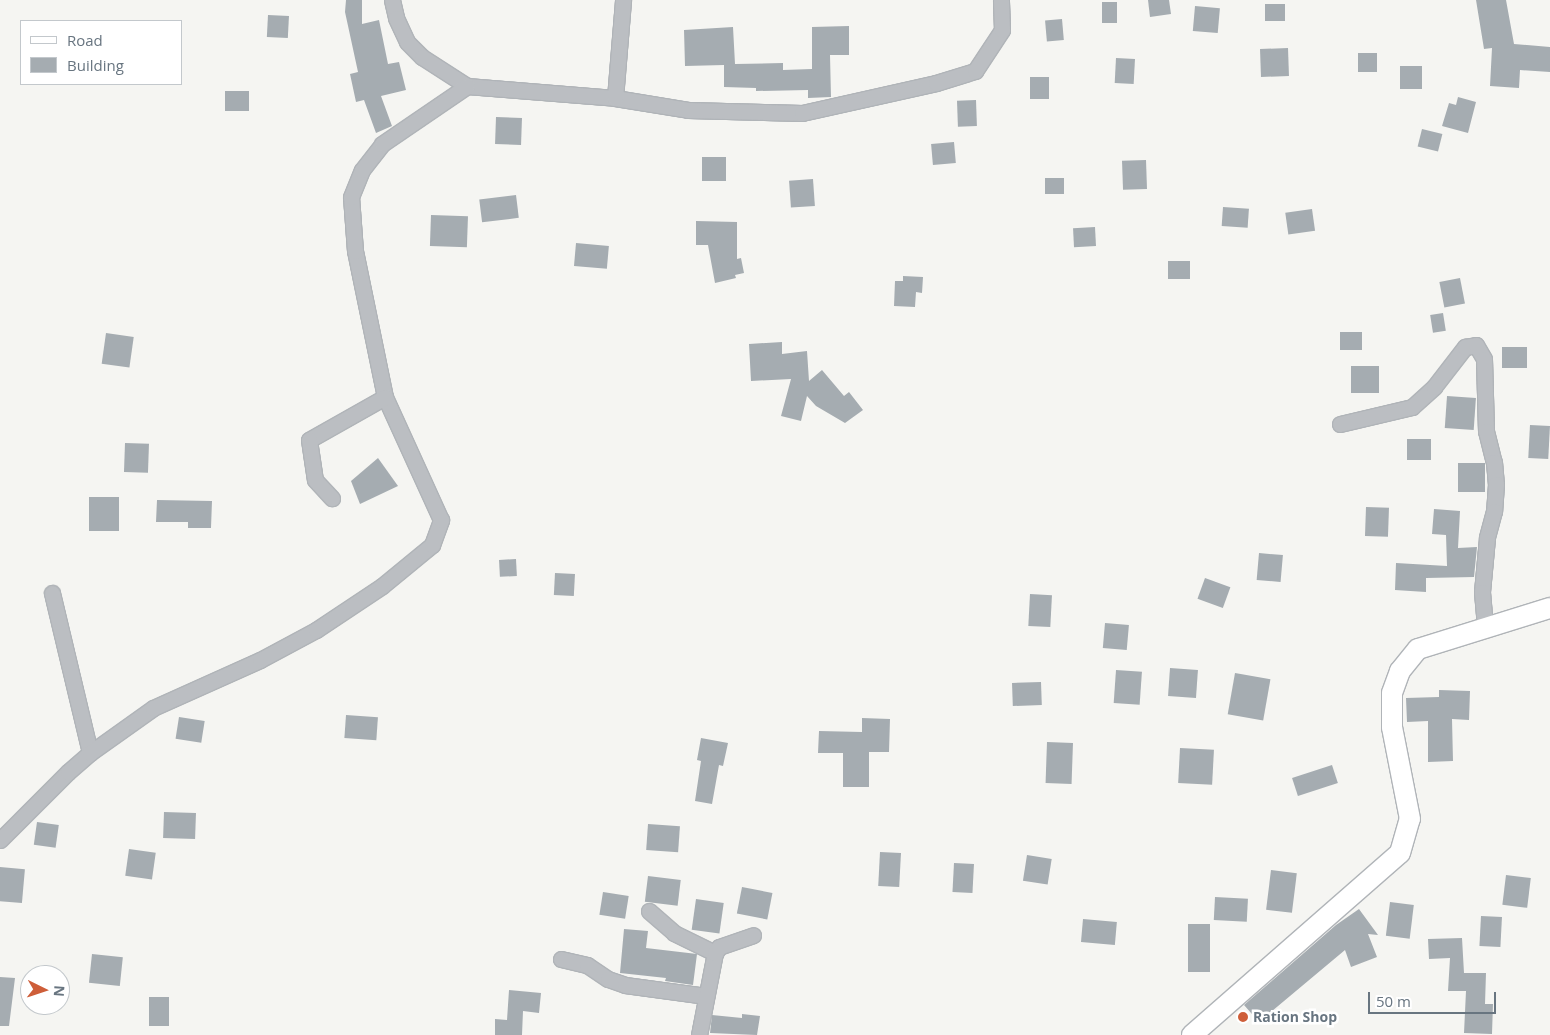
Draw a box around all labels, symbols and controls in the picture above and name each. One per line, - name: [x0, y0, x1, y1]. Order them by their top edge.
- legend: [20, 20, 182, 85]
- text: Road: [67, 30, 103, 50]
- text: Building: [67, 55, 124, 75]
- north arrow: [20, 965, 70, 1015]
- scale bar: [1370, 982, 1498, 1014]
- text: N: [50, 985, 69, 997]
- text: 50 m: [1376, 991, 1411, 1011]
- place label: Ration Shop: [1253, 1009, 1337, 1025]
- marker: Ration Shop: [1237, 1011, 1249, 1023]

